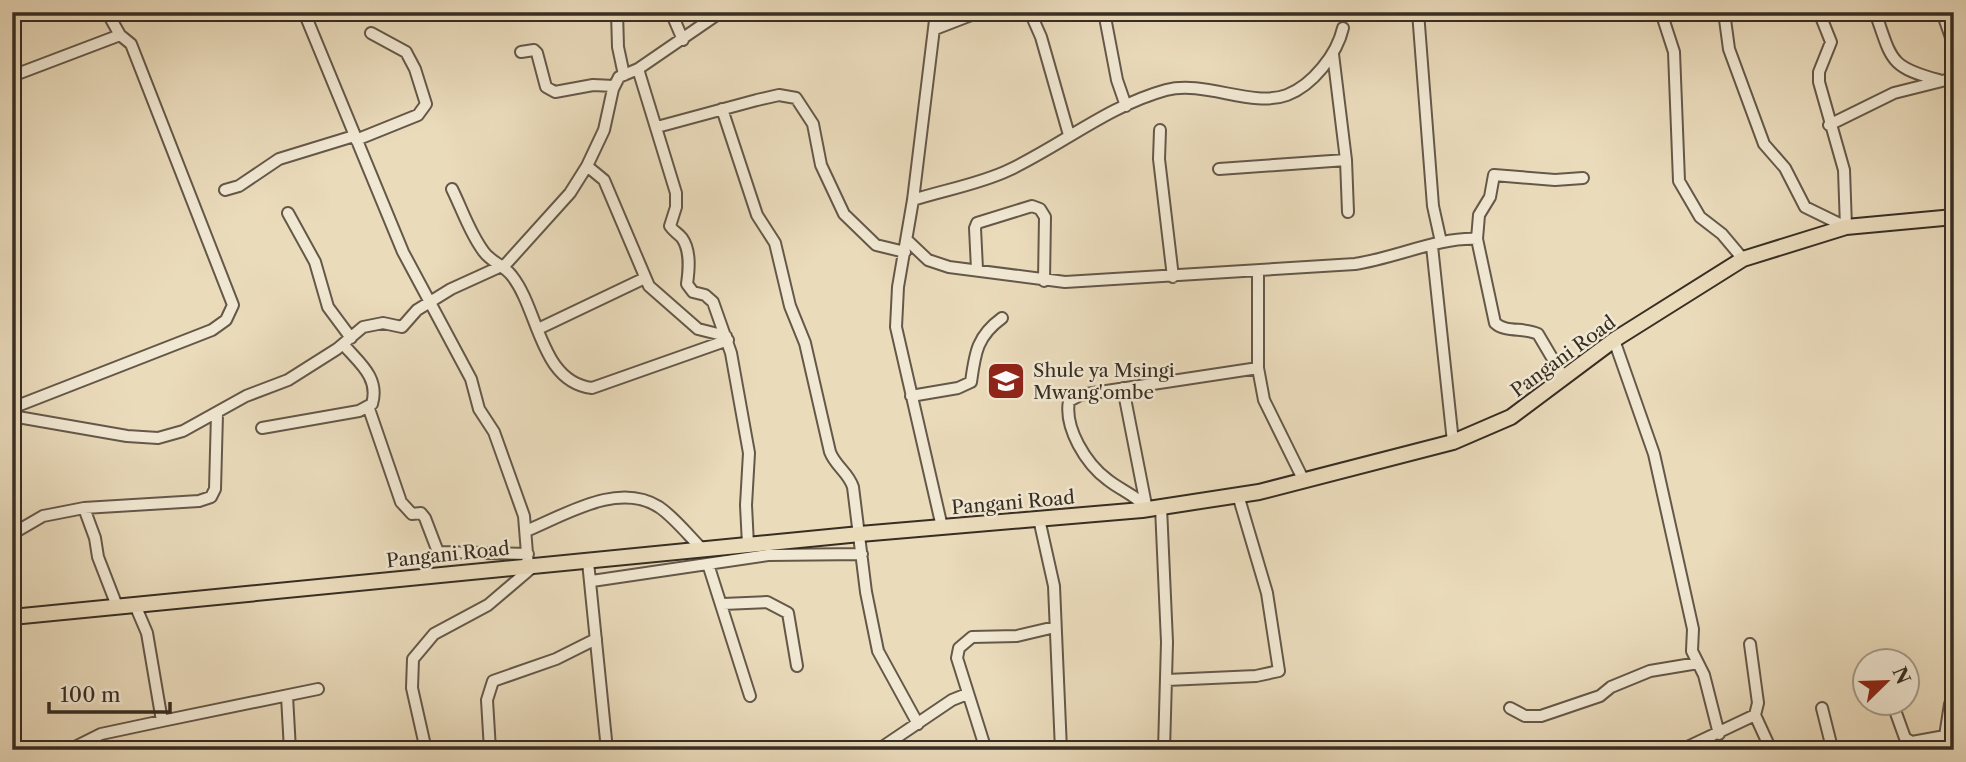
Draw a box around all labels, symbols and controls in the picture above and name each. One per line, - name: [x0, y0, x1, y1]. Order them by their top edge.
- street label: Pangani Road: [1506, 310, 1621, 402]
- place label: Shule ya Msingi Mwang'ombe: [1033, 359, 1175, 404]
- school or university icon: Shule ya Msingi Mwang'ombe: [985, 360, 1027, 402]
- street label: Pangani Road: [950, 486, 1076, 519]
- street label: Pangani Road: [385, 537, 511, 572]
- north arrow: [1850, 646, 1920, 716]
- text: N: [1887, 663, 1915, 688]
- scale bar: [49, 671, 170, 715]
- text: 100 m: [60, 682, 121, 707]

